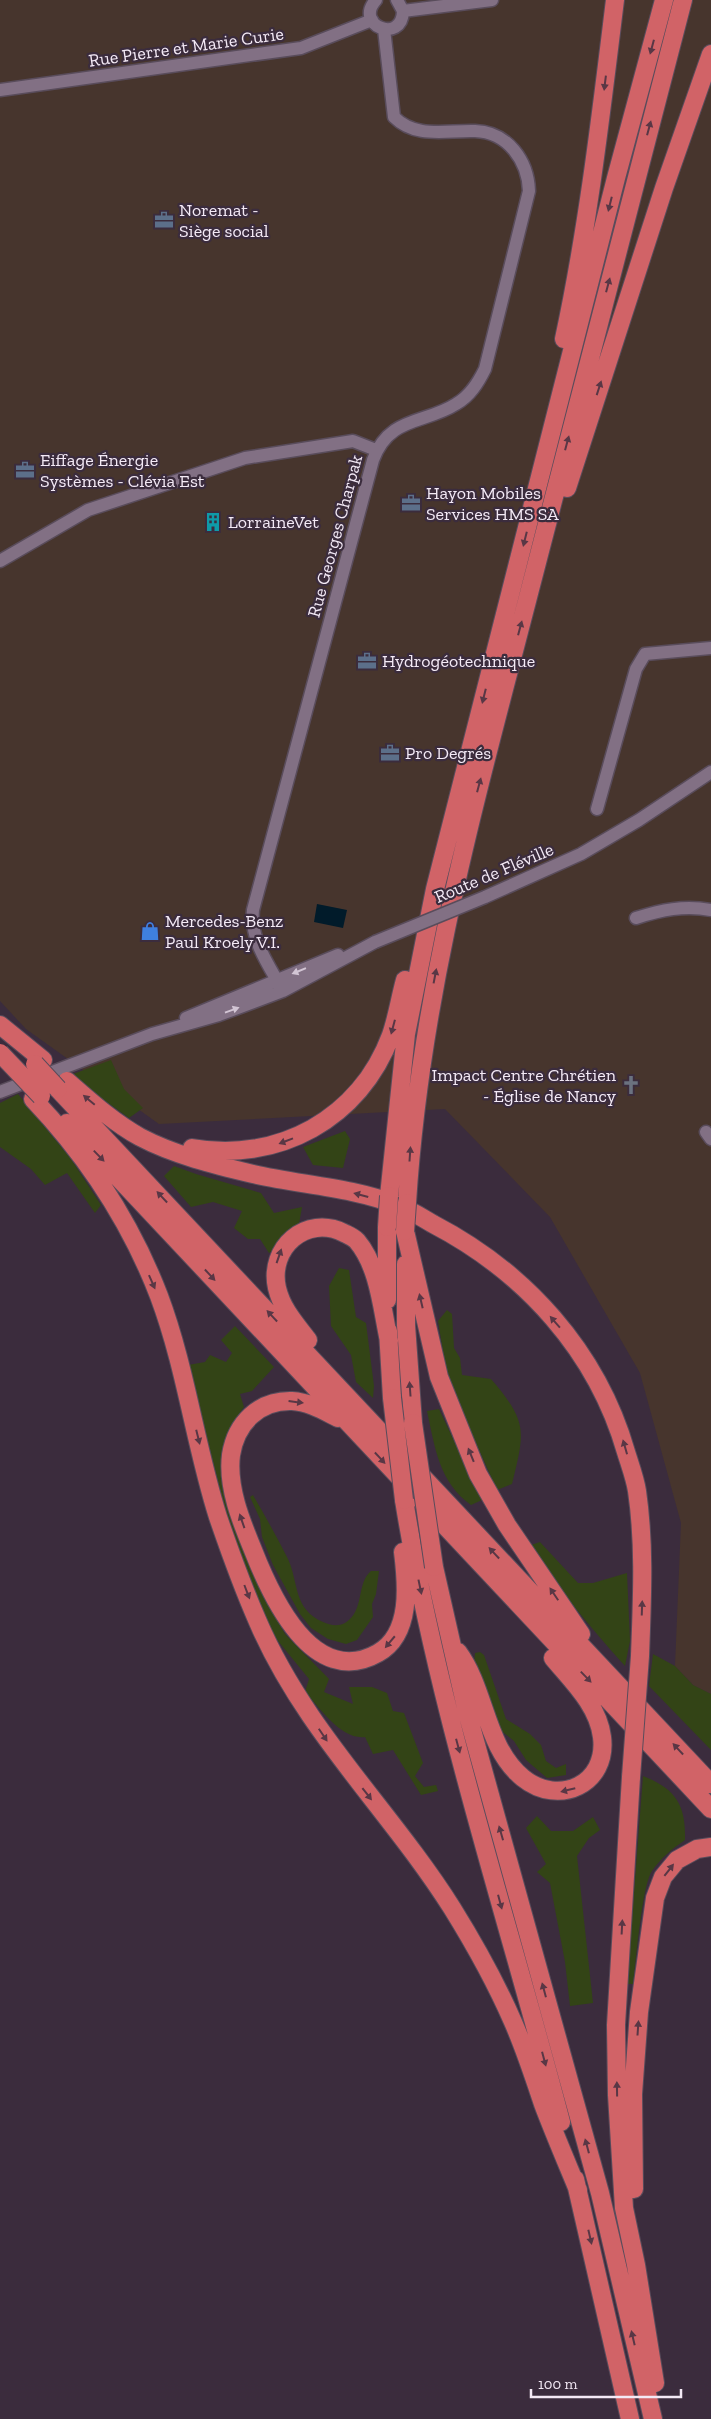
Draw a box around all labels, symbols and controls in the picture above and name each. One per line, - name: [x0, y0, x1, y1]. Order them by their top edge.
- street label: Rue Pierre et Marie Curie: [87, 22, 285, 72]
- one-way arrow: [647, 40, 655, 55]
- one-way arrow: [600, 75, 608, 91]
- one-way arrow: [645, 121, 653, 136]
- one-way arrow: [606, 197, 614, 212]
- place label: Noremat - Siège social: [179, 199, 269, 242]
- office icon: Noremat - Siège social: [153, 209, 175, 231]
- one-way arrow: [604, 278, 612, 293]
- one-way arrow: [596, 380, 604, 395]
- one-way arrow: [564, 435, 572, 450]
- place label: Eiffage Énergie Systèmes - Clévia Est: [40, 449, 205, 492]
- street label: Rue Georges Charpak: [303, 452, 367, 620]
- office icon: Eiffage Énergie Systèmes - Clévia Est: [14, 459, 36, 481]
- place label: Hayon Mobiles Services HMS SA: [426, 482, 559, 525]
- office icon: Hayon Mobiles Services HMS SA: [400, 492, 422, 514]
- building icon: LorraineVet: [202, 511, 224, 533]
- place label: LorraineVet: [228, 511, 319, 533]
- one-way arrow: [521, 531, 529, 546]
- one-way arrow: [517, 621, 525, 636]
- office icon: Hydrogéotechnique: [356, 650, 378, 672]
- place label: Hydrogéotechnique: [382, 650, 535, 672]
- one-way arrow: [480, 689, 488, 704]
- office icon: Pro Degrés: [379, 742, 401, 764]
- place label: Pro Degrés: [405, 742, 491, 764]
- one-way arrow: [476, 778, 484, 793]
- street label: Route de Fléville: [431, 838, 557, 908]
- place label: Mercedes-Benz Paul Kroely V.I.: [165, 910, 283, 953]
- shop icon: Mercedes-Benz Paul Kroely V.I.: [139, 920, 161, 942]
- one-way arrow: [291, 968, 306, 975]
- one-way arrow: [432, 968, 440, 984]
- one-way arrow: [225, 1006, 240, 1013]
- one-way arrow: [389, 1019, 397, 1034]
- place label: Impact Centre Chrétien - Église de Nancy: [432, 1064, 617, 1107]
- church icon: Impact Centre Chrétien - Église de Nancy: [620, 1074, 642, 1096]
- one-way arrow: [83, 1095, 96, 1106]
- one-way arrow: [278, 1137, 293, 1145]
- one-way arrow: [406, 1146, 414, 1162]
- one-way arrow: [93, 1150, 105, 1162]
- one-way arrow: [353, 1190, 368, 1198]
- one-way arrow: [156, 1192, 168, 1204]
- one-way arrow: [276, 1249, 284, 1264]
- one-way arrow: [204, 1268, 216, 1280]
- one-way arrow: [149, 1275, 157, 1289]
- one-way arrow: [417, 1293, 425, 1309]
- one-way arrow: [266, 1311, 278, 1323]
- one-way arrow: [550, 1315, 561, 1328]
- one-way arrow: [405, 1380, 413, 1396]
- one-way arrow: [289, 1398, 305, 1406]
- one-way arrow: [195, 1430, 203, 1445]
- one-way arrow: [620, 1439, 628, 1454]
- one-way arrow: [466, 1448, 474, 1463]
- one-way arrow: [374, 1451, 386, 1463]
- one-way arrow: [238, 1514, 245, 1529]
- one-way arrow: [488, 1548, 500, 1560]
- one-way arrow: [417, 1580, 425, 1596]
- one-way arrow: [243, 1585, 251, 1600]
- one-way arrow: [549, 1588, 559, 1601]
- one-way arrow: [638, 1599, 646, 1615]
- one-way arrow: [384, 1635, 395, 1648]
- one-way arrow: [580, 1671, 592, 1683]
- one-way arrow: [318, 1728, 328, 1742]
- one-way arrow: [454, 1738, 462, 1753]
- one-way arrow: [672, 1743, 684, 1755]
- one-way arrow: [560, 1786, 575, 1794]
- one-way arrow: [362, 1787, 373, 1800]
- one-way arrow: [497, 1825, 505, 1840]
- one-way arrow: [663, 1864, 674, 1877]
- one-way arrow: [497, 1895, 505, 1910]
- one-way arrow: [618, 1919, 626, 1935]
- one-way arrow: [539, 1982, 547, 1997]
- one-way arrow: [634, 2020, 642, 2036]
- one-way arrow: [540, 2051, 548, 2066]
- one-way arrow: [613, 2081, 621, 2097]
- one-way arrow: [582, 2139, 590, 2154]
- one-way arrow: [586, 2230, 594, 2245]
- one-way arrow: [629, 2330, 637, 2345]
- scale bar: [531, 2366, 681, 2398]
- text: 100 m: [538, 2375, 577, 2393]

